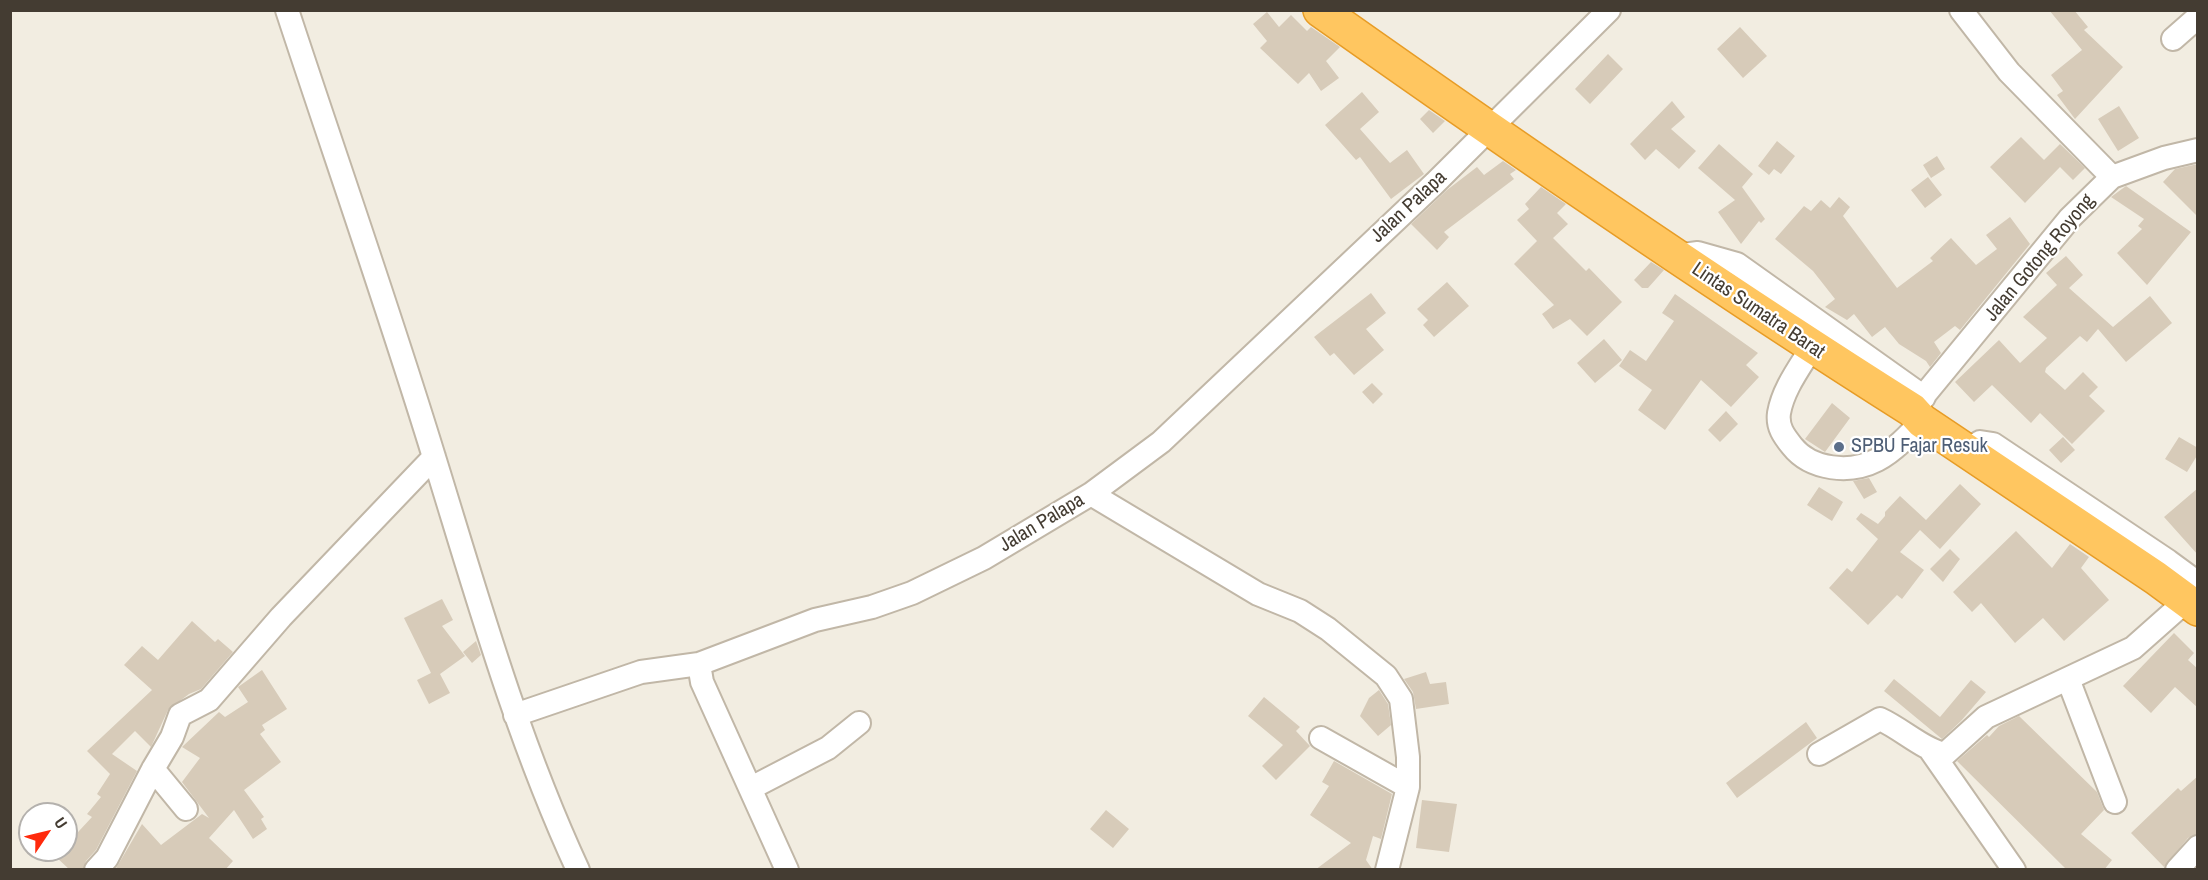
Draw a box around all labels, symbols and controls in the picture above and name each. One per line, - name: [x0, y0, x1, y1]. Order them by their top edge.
- street label: Jalan Palapa: [1366, 166, 1452, 248]
- street label: Jalan Gotong Royong: [1980, 190, 2100, 326]
- street label: Lintas Sumatra Barat: [1687, 258, 1829, 364]
- place label: SPBU Fajar Resuk: [1851, 435, 1988, 459]
- marker: SPBU Fajar Resuk: [1832, 440, 1846, 454]
- street label: Jalan Palapa: [995, 488, 1089, 558]
- north arrow: [18, 802, 78, 862]
- text: U: [49, 813, 73, 833]

